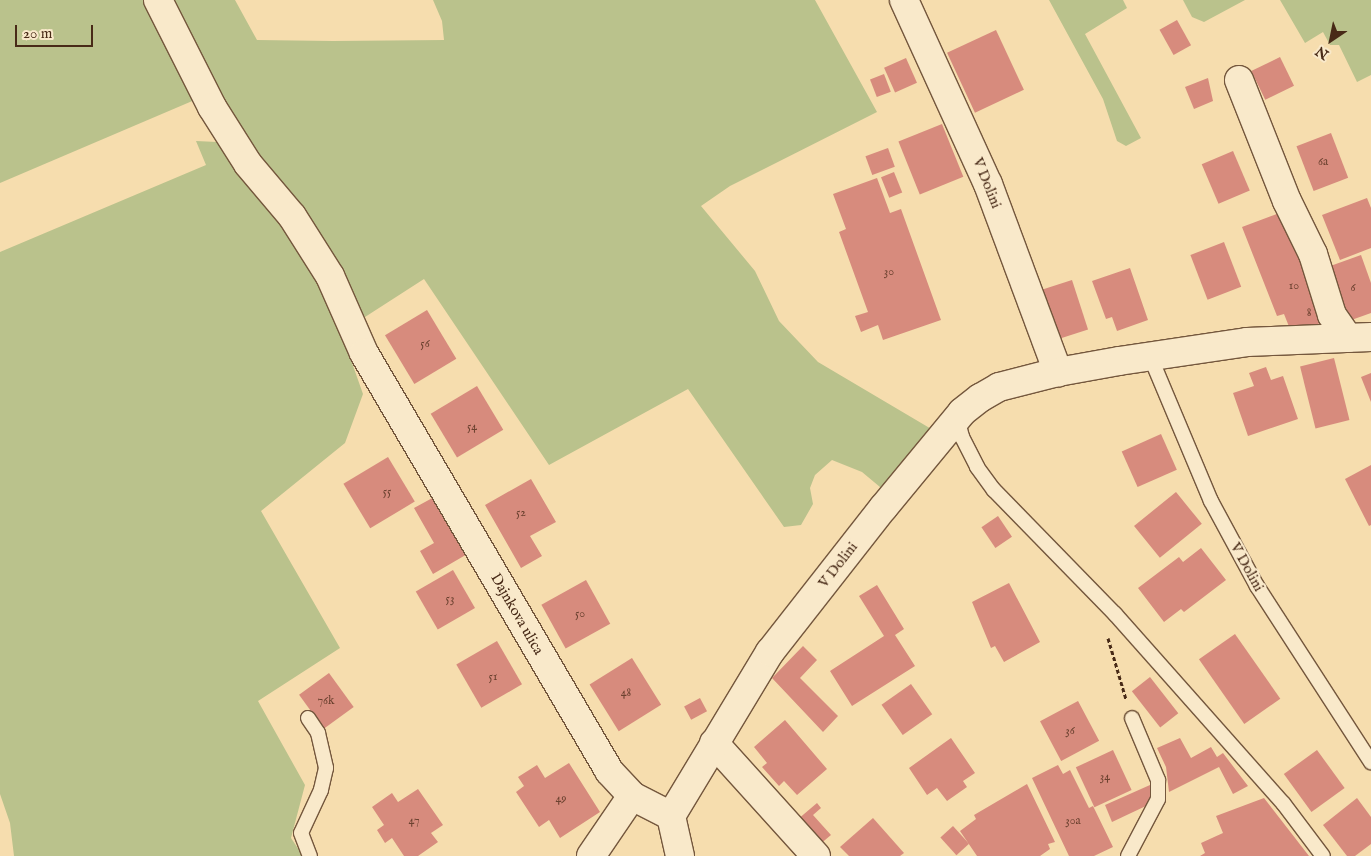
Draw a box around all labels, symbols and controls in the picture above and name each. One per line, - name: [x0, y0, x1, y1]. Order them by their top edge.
- scale bar: [18, 15, 95, 47]
- north arrow: [1306, 15, 1356, 65]
- text: 20 m: [23, 24, 52, 43]
- text: N: [1313, 42, 1333, 63]
- street label: V Dolini: [969, 155, 1005, 211]
- house number: 6a: [1318, 155, 1328, 169]
- house number: 30: [884, 265, 894, 279]
- house number: 10: [1289, 279, 1299, 293]
- house number: 6: [1350, 281, 1356, 295]
- house number: 8: [1307, 306, 1311, 320]
- house number: 56: [420, 337, 430, 351]
- house number: 54: [467, 420, 477, 434]
- house number: 55: [383, 485, 391, 499]
- house number: 52: [516, 506, 526, 520]
- street label: V Dolini: [815, 538, 861, 592]
- street label: V Dolini: [1226, 539, 1268, 595]
- street label: Dajnkova ulica: [486, 570, 548, 658]
- house number: 53: [446, 592, 454, 606]
- house number: 50: [575, 607, 585, 621]
- house number: 51: [489, 670, 497, 684]
- house number: 48: [621, 686, 631, 700]
- house number: 76k: [317, 694, 335, 708]
- house number: 36: [1065, 724, 1075, 738]
- house number: 34: [1100, 770, 1110, 784]
- house number: 49: [555, 792, 567, 806]
- house number: 47: [408, 814, 420, 828]
- house number: 30a: [1065, 814, 1081, 828]

